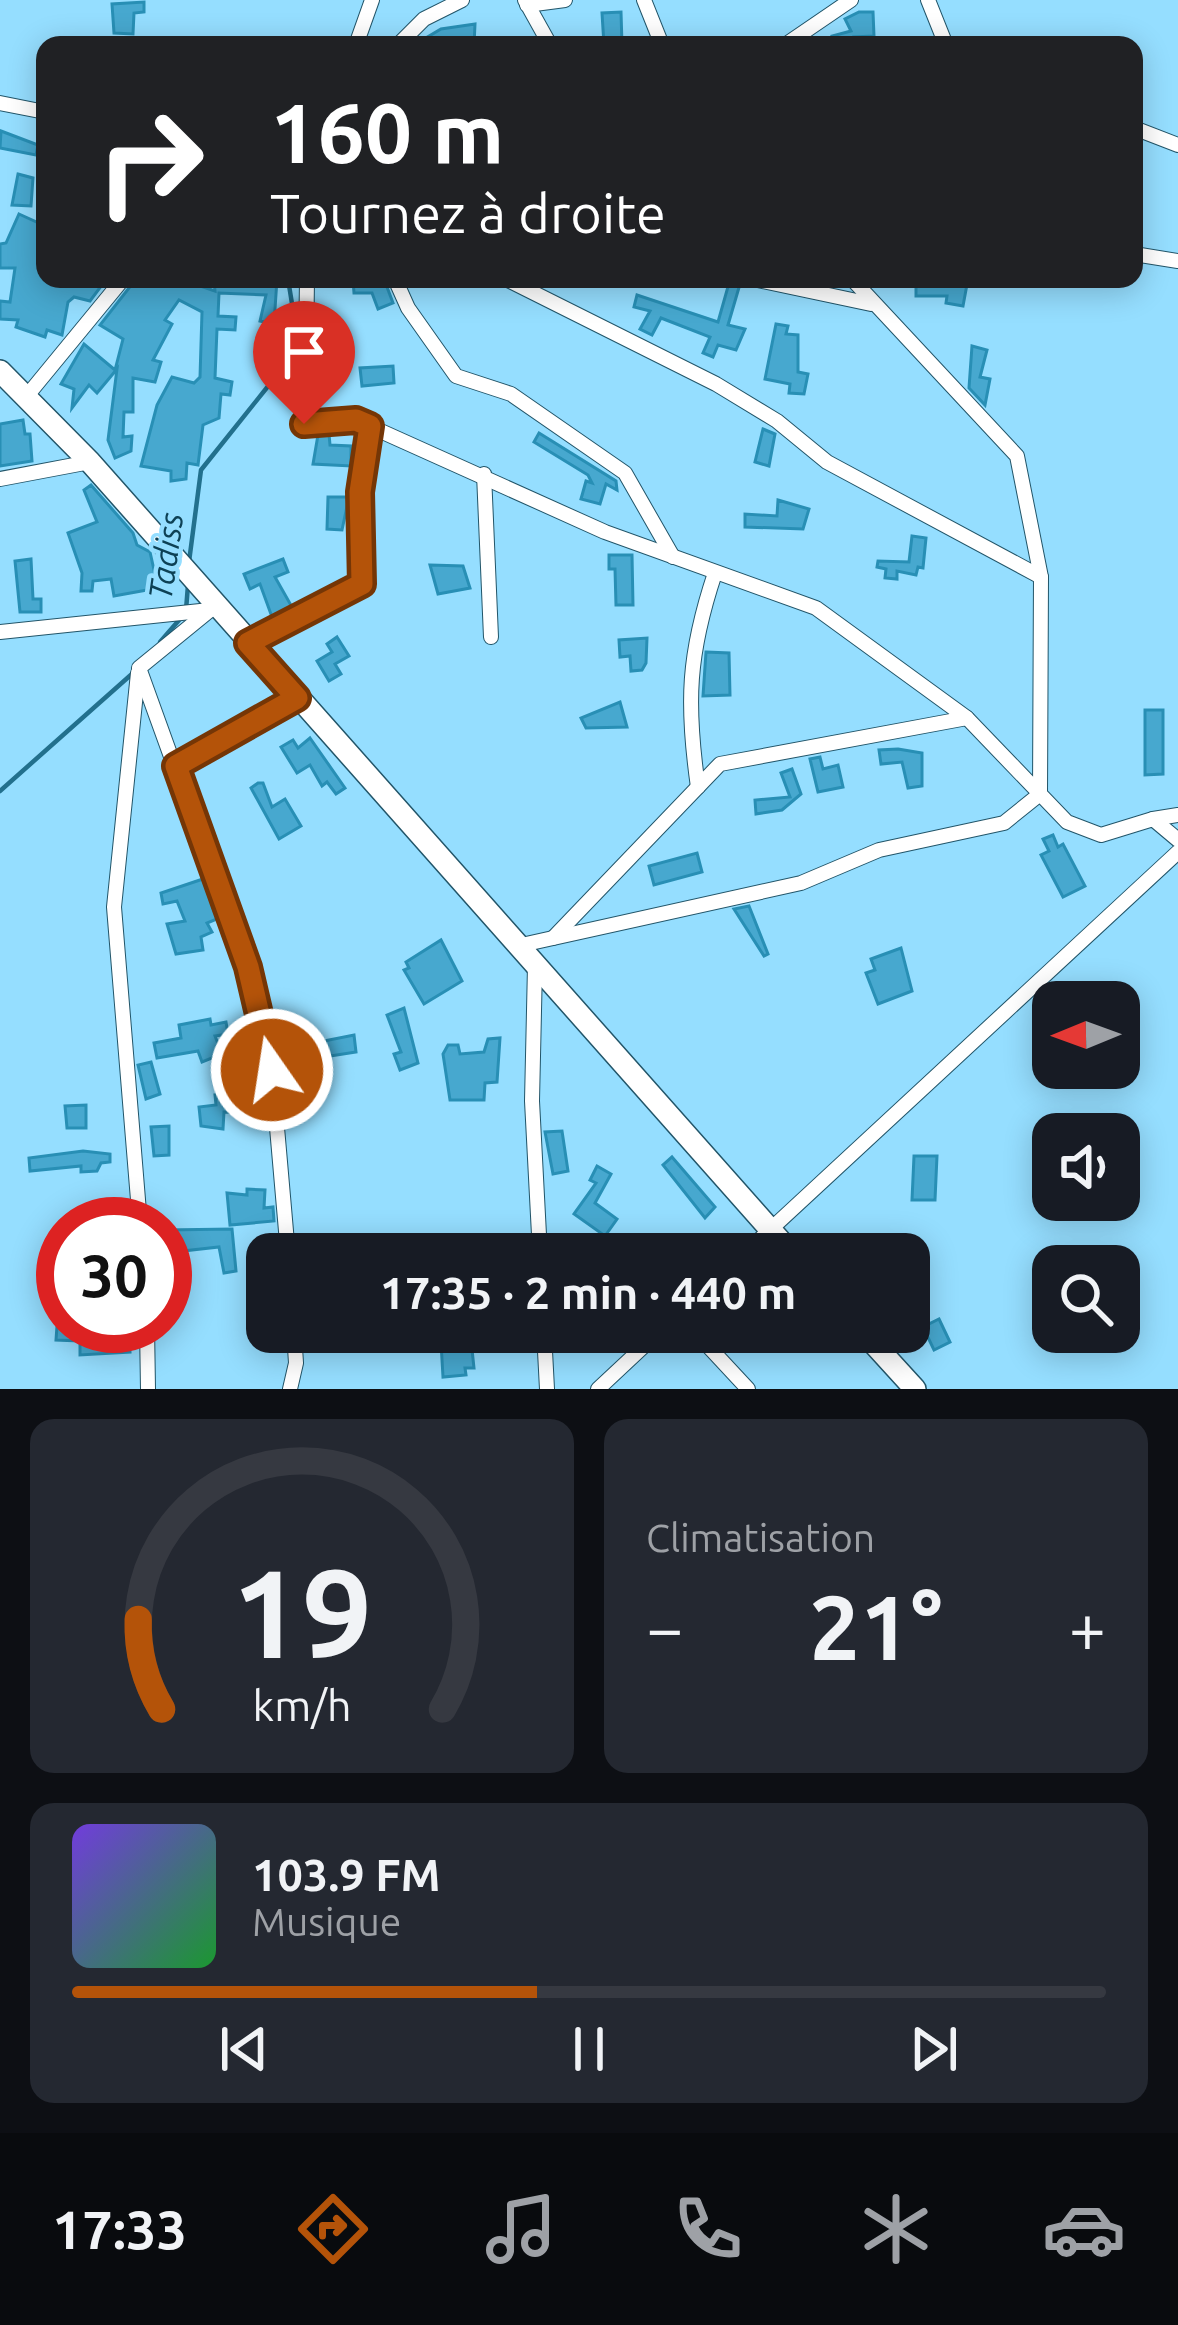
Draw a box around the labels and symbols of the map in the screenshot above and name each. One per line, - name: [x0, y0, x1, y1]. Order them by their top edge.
- pin: [253, 301, 355, 424]
- water label: Tadiss: [141, 510, 189, 602]
- north arrow: [1032, 981, 1140, 1089]
- position arrow: [209, 1007, 335, 1133]
- speed limit sign: 30: [36, 1197, 192, 1353]

